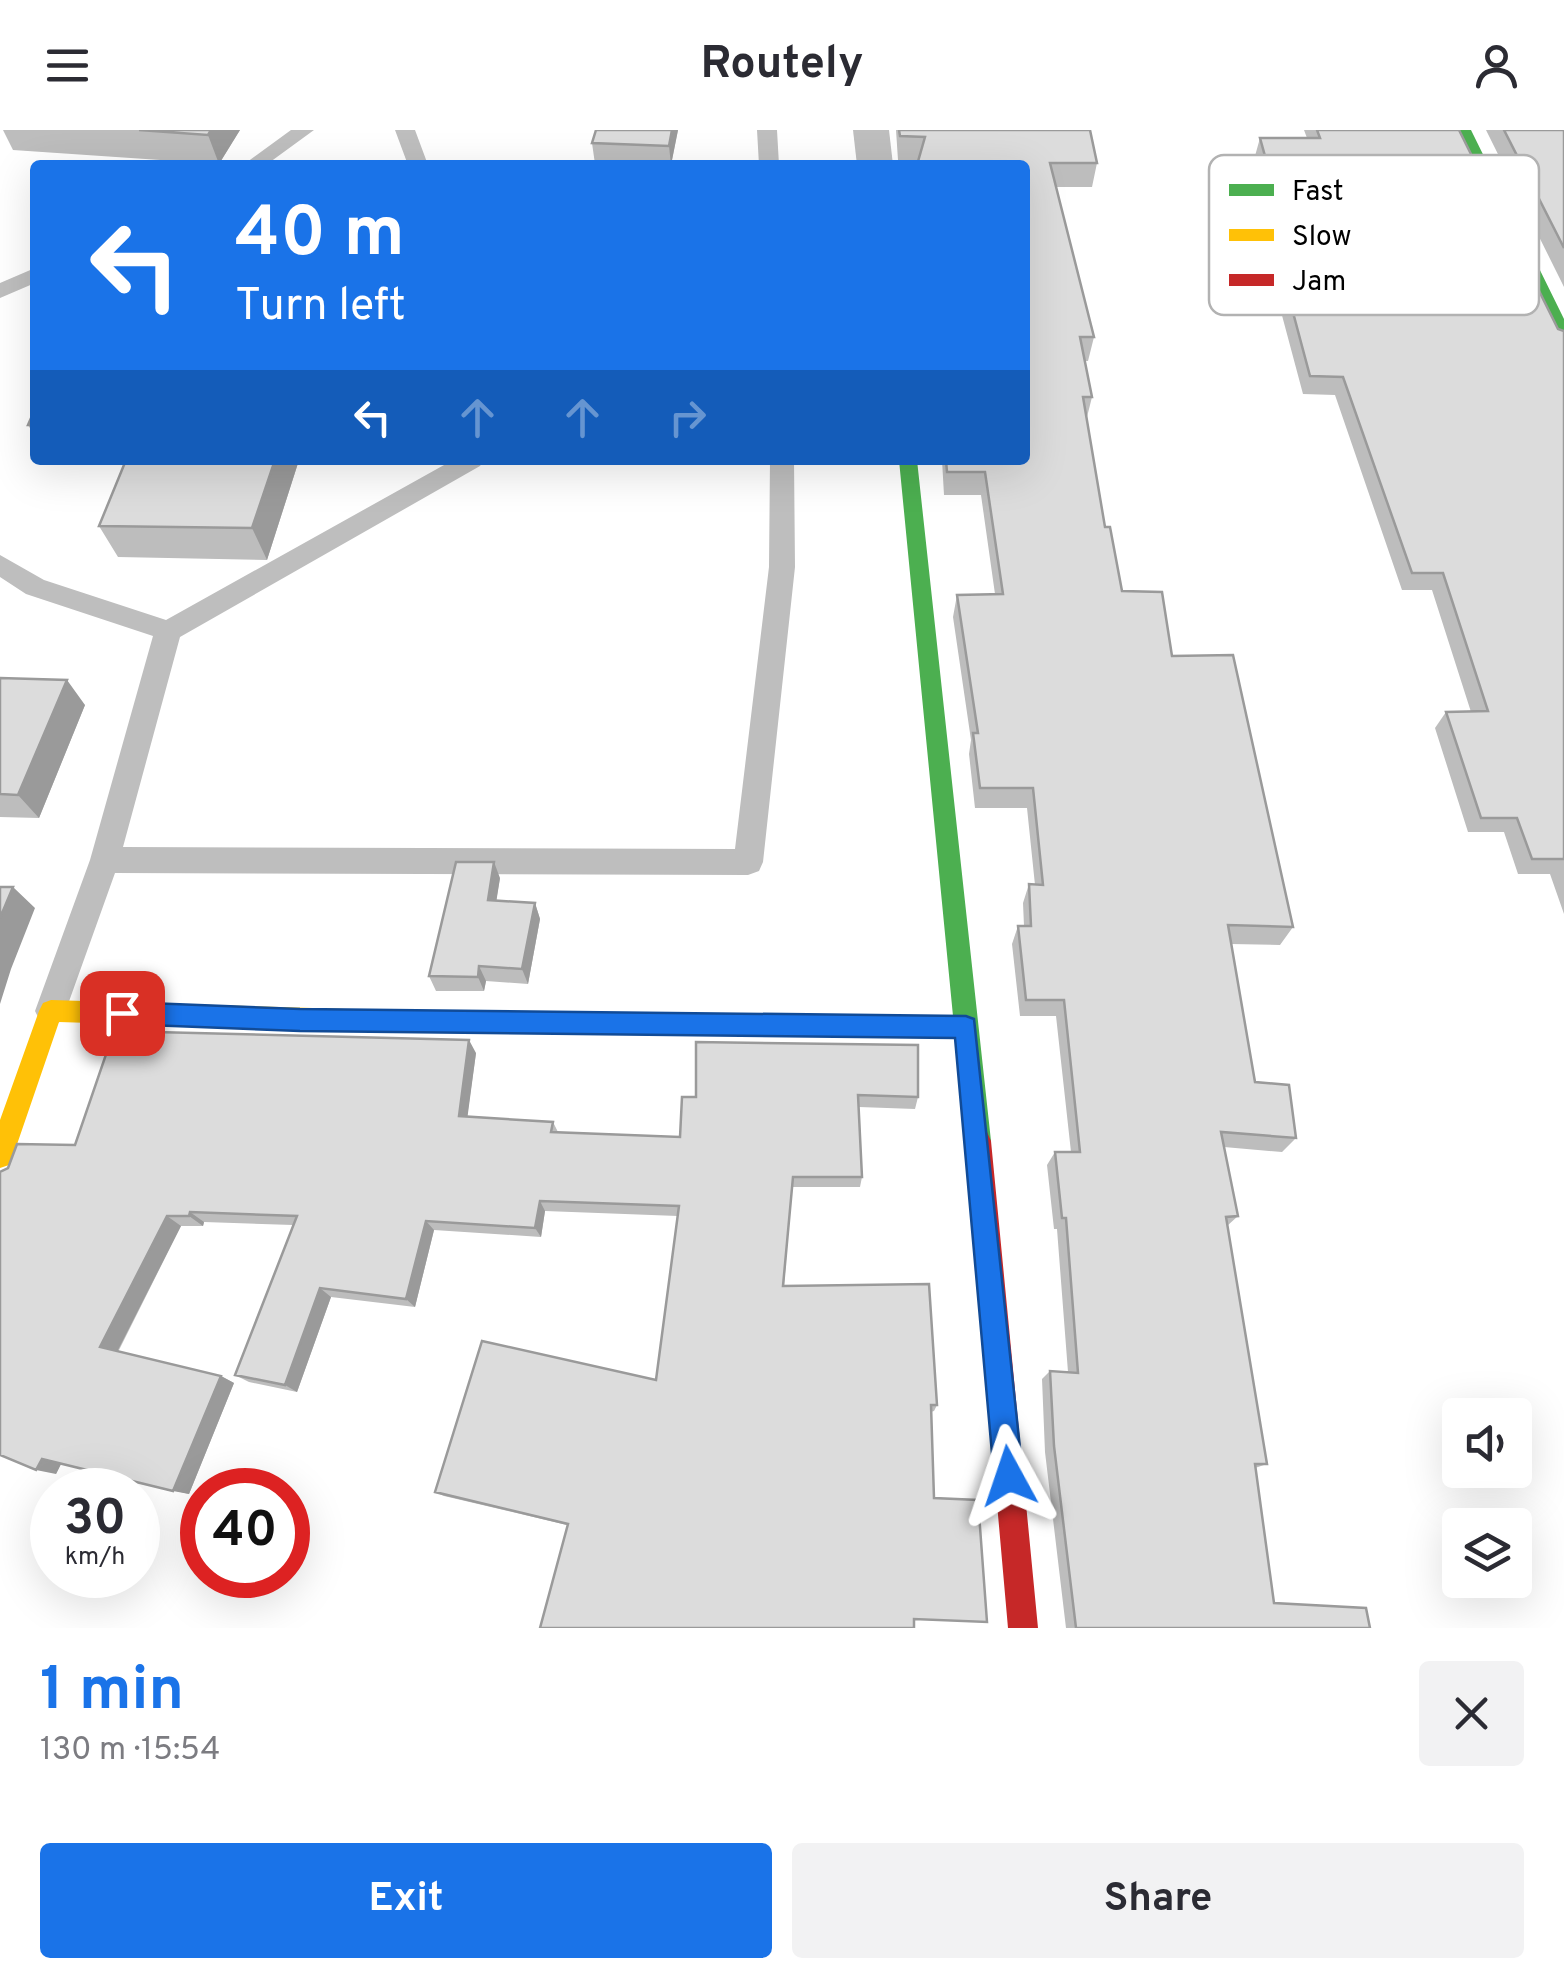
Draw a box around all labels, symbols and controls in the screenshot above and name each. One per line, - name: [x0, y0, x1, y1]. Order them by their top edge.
- text: Routely: [701, 37, 863, 94]
- icon: menu: [40, 38, 95, 93]
- icon: person: [1469, 38, 1524, 93]
- legend: [1209, 155, 1539, 315]
- text: Fast: [1292, 175, 1344, 211]
- text: 40 m: [235, 192, 405, 281]
- icon: left: [70, 200, 200, 330]
- text: Slow: [1292, 220, 1351, 256]
- text: Jam: [1292, 265, 1346, 301]
- text: Turn left: [235, 279, 406, 336]
- icon: left: [345, 390, 400, 445]
- icon: ahead: [450, 390, 505, 445]
- icon: ahead: [555, 390, 610, 445]
- icon: right: [660, 390, 715, 445]
- pin: [80, 971, 165, 1056]
- icon: arrive: [95, 986, 150, 1041]
- map controls: [1442, 1398, 1532, 1598]
- button: sound: [1442, 1398, 1532, 1488]
- position arrow: [957, 1424, 1061, 1528]
- speed limit sign: 40: [180, 1468, 310, 1598]
- text: 30: [64, 1489, 126, 1552]
- button: layers: [1442, 1508, 1532, 1598]
- text: km/h: [65, 1542, 125, 1574]
- text: 1 min: [40, 1655, 184, 1731]
- button: close: [1419, 1661, 1524, 1766]
- text: 130 m · 15:54: [40, 1731, 220, 1771]
- button: Exit: [40, 1843, 772, 1958]
- button: Share: [792, 1843, 1524, 1958]

